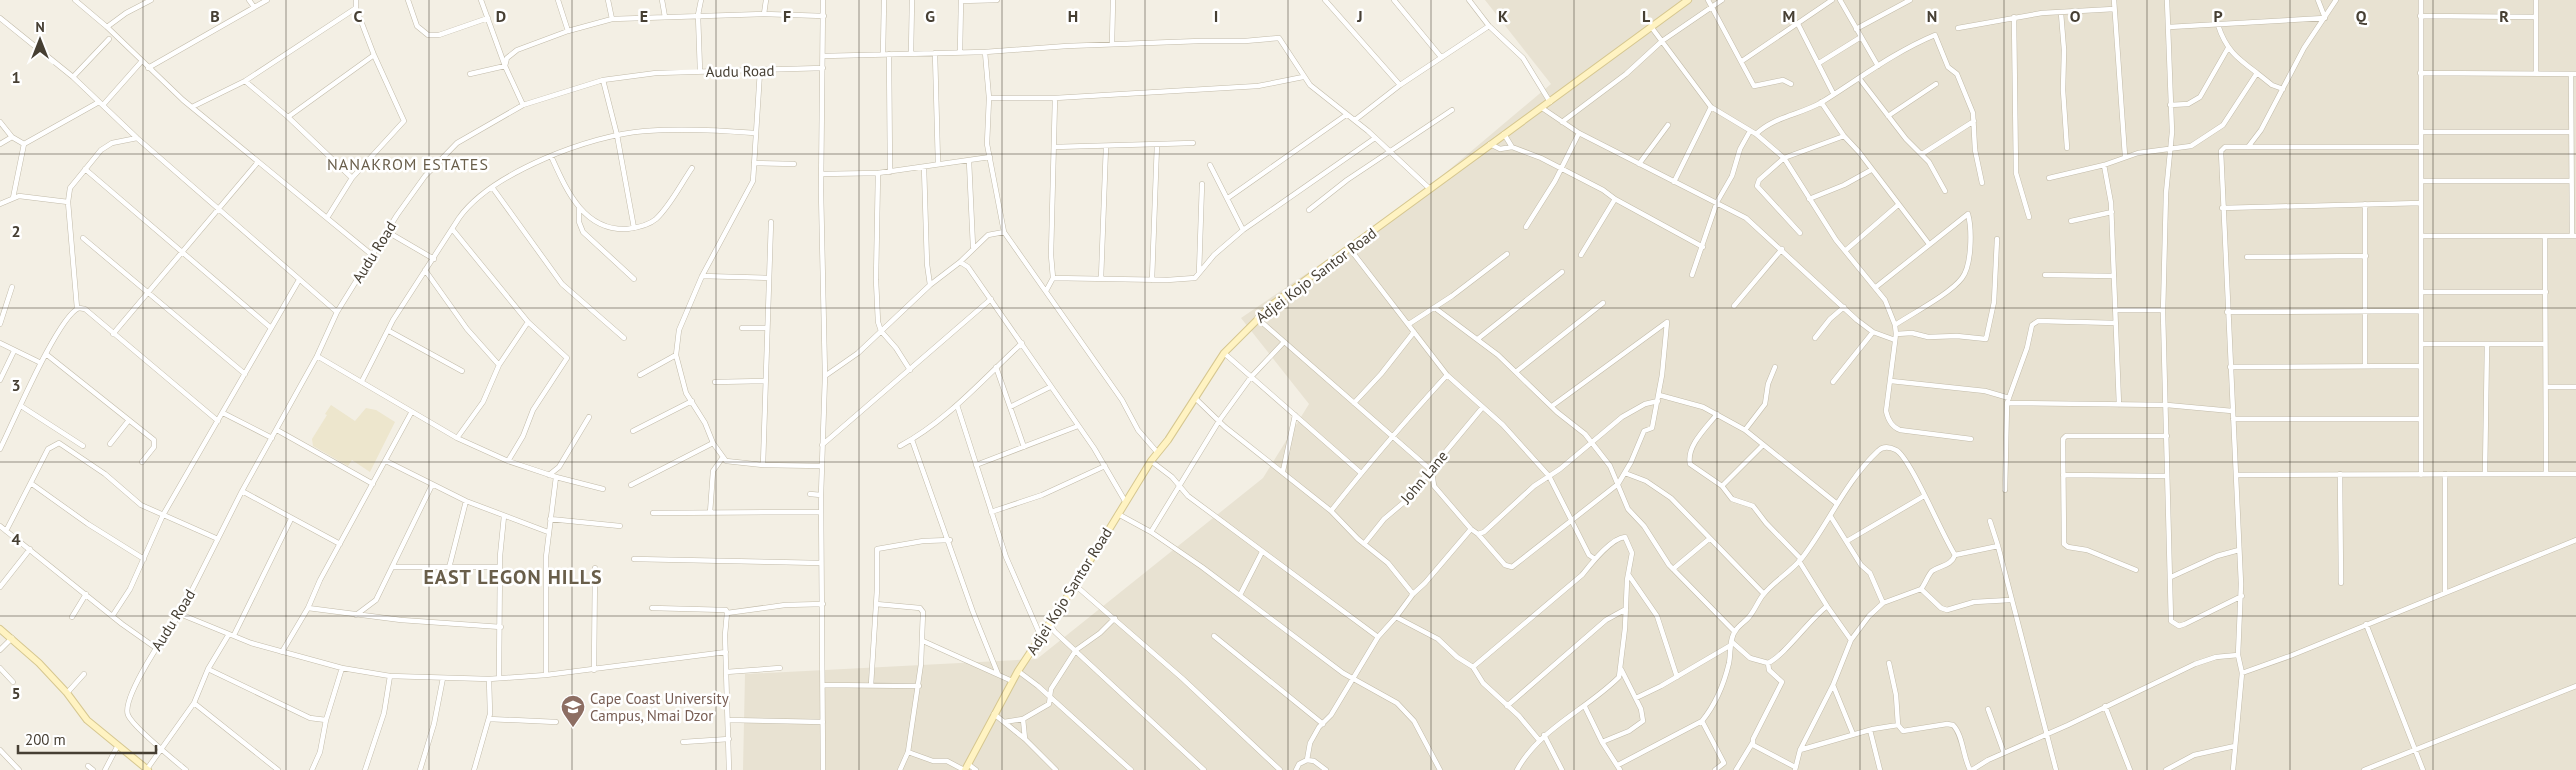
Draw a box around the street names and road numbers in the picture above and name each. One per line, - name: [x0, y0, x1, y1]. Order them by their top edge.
- street label: Audu Road: [705, 61, 775, 81]
- street label: Audu Road: [348, 218, 400, 286]
- street label: Adjei Kojo Santor Road: [1252, 223, 1380, 327]
- street label: John Lane: [1396, 447, 1452, 508]
- street label: Adjei Kojo Santor Road: [1022, 524, 1116, 658]
- street label: Audu Road: [147, 586, 199, 654]

